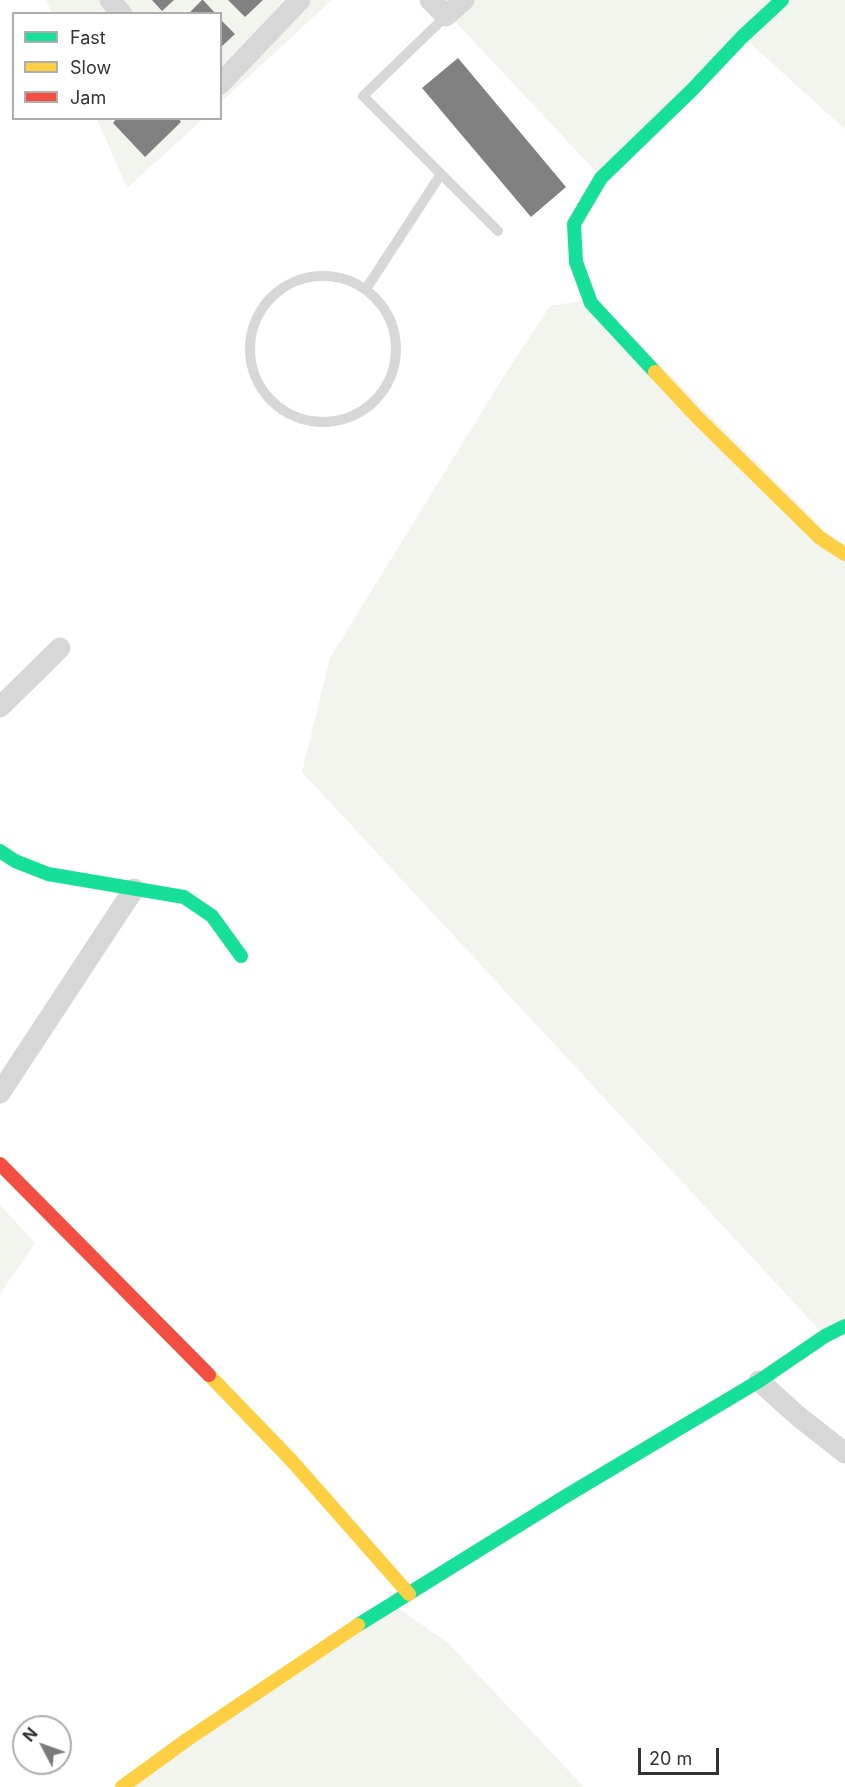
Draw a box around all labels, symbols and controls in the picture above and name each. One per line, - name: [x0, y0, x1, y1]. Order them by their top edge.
- legend: [12, 12, 222, 120]
- text: Fast: [70, 27, 106, 48]
- text: Slow: [70, 57, 111, 78]
- text: Jam: [70, 87, 106, 108]
- north arrow: [12, 1715, 72, 1775]
- text: N: [18, 1723, 41, 1746]
- scale bar: [641, 1736, 722, 1774]
- text: 20 m: [649, 1748, 692, 1769]

